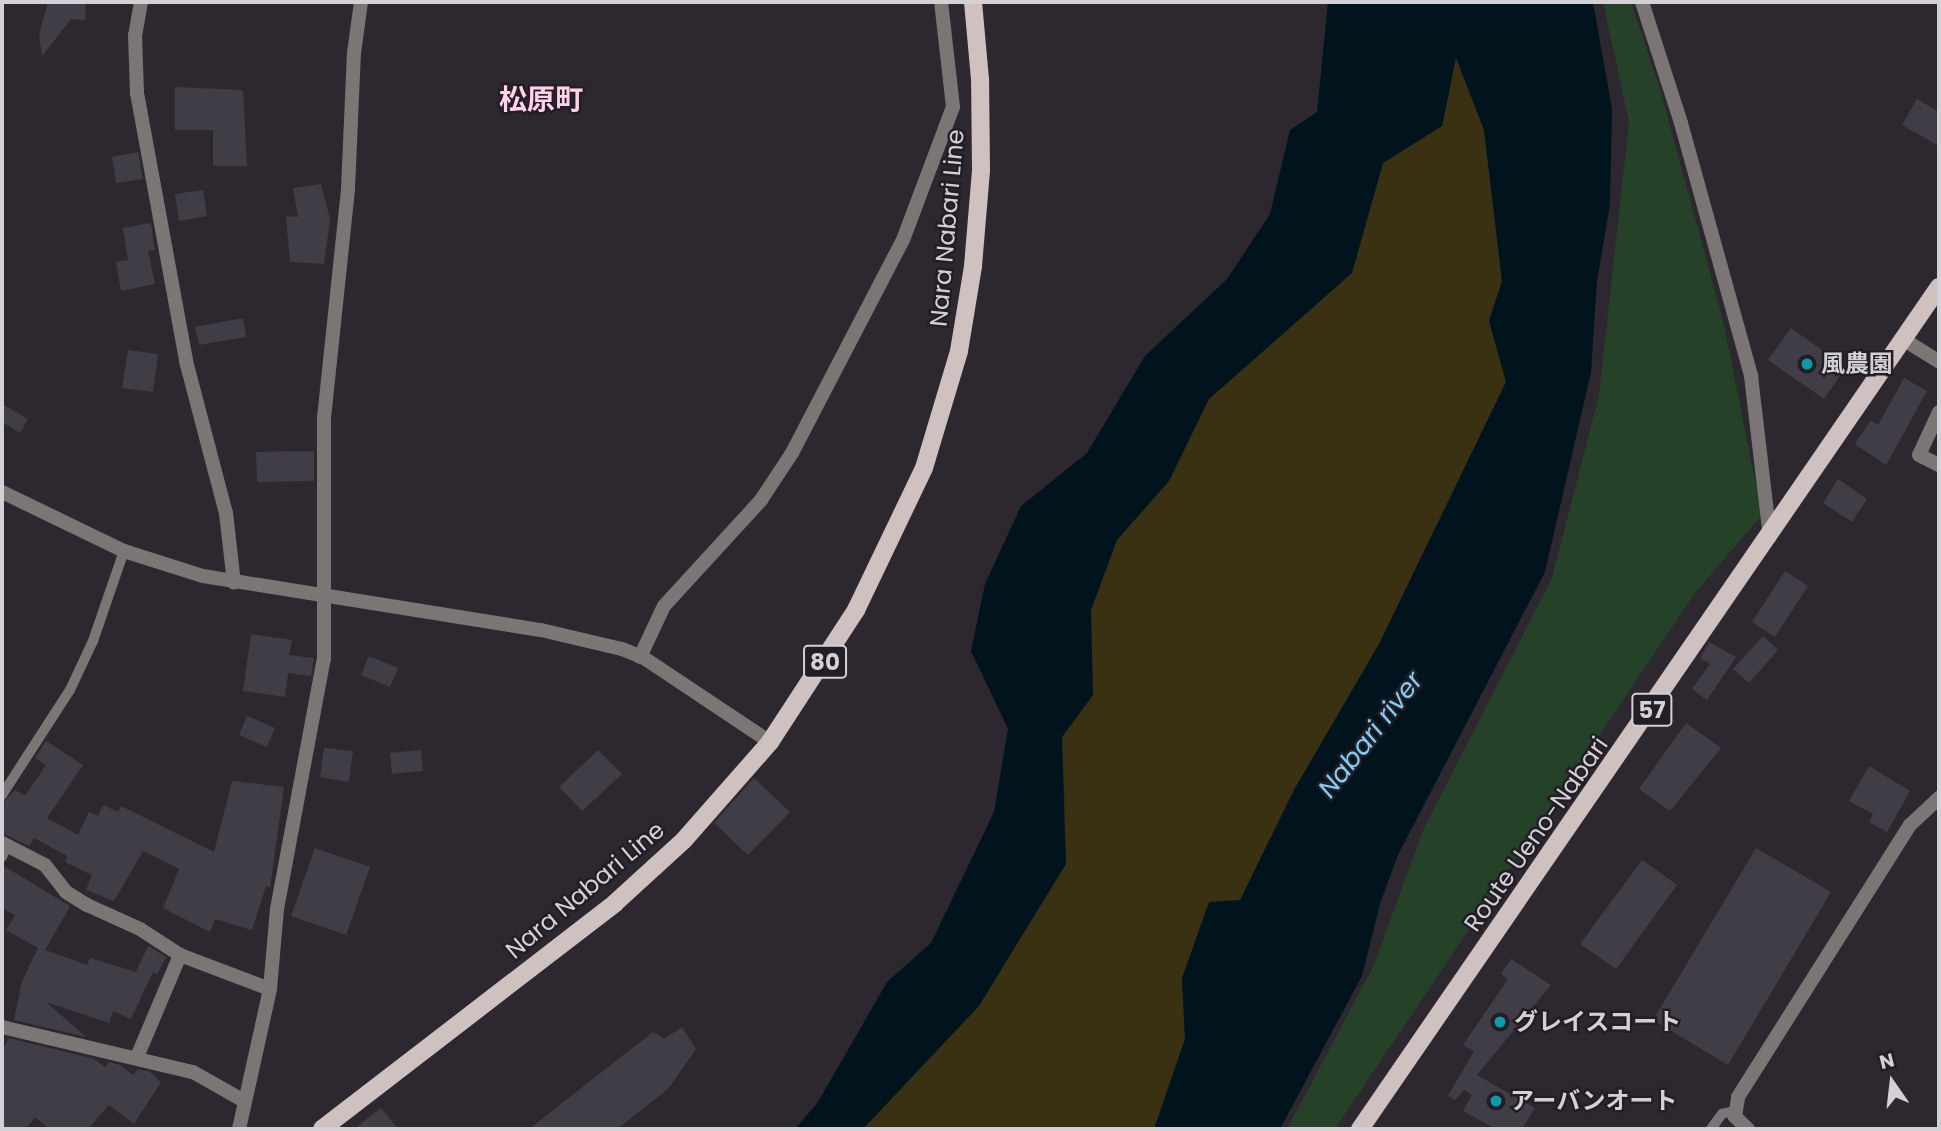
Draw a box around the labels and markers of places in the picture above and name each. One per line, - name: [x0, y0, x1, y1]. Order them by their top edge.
- place label: 風農園: [1821, 350, 1893, 378]
- marker: 風農園: [1799, 356, 1815, 372]
- place label: グレイスコート: [1514, 1008, 1682, 1036]
- marker: グレイスコート: [1492, 1014, 1508, 1030]
- place label: アーバンオート: [1510, 1087, 1677, 1115]
- marker: アーバンオート: [1488, 1093, 1504, 1109]

